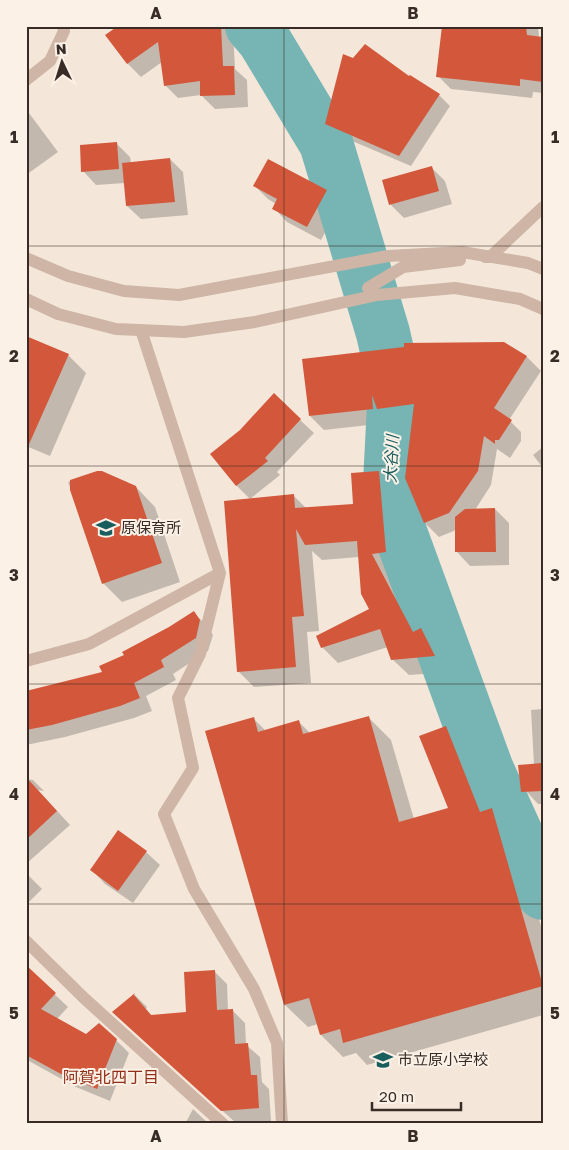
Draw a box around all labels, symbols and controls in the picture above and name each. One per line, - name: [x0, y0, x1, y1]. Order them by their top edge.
- text: A: [150, 3, 162, 23]
- text: B: [407, 3, 419, 23]
- north arrow: [38, 38, 88, 88]
- text: N: [55, 40, 67, 57]
- text: 1: [10, 127, 18, 147]
- text: 1: [551, 127, 559, 147]
- text: 2: [9, 346, 19, 366]
- text: 2: [550, 346, 560, 366]
- water label: 大谷川: [380, 433, 402, 483]
- school or university icon: 原保育所: [95, 517, 117, 539]
- place label: 原保育所: [121, 518, 181, 536]
- text: 3: [9, 565, 19, 585]
- text: 3: [550, 565, 560, 585]
- text: 4: [9, 784, 19, 804]
- text: 4: [550, 784, 560, 804]
- text: 5: [9, 1003, 19, 1023]
- text: 5: [550, 1003, 560, 1023]
- school or university icon: 市立原小学校: [372, 1049, 394, 1071]
- place label: 市立原小学校: [398, 1050, 488, 1068]
- district label: 阿賀北四丁目: [63, 1067, 159, 1087]
- scale bar: [372, 1080, 460, 1112]
- text: 20 m: [379, 1087, 414, 1105]
- text: A: [150, 1126, 162, 1146]
- text: B: [407, 1126, 419, 1146]

